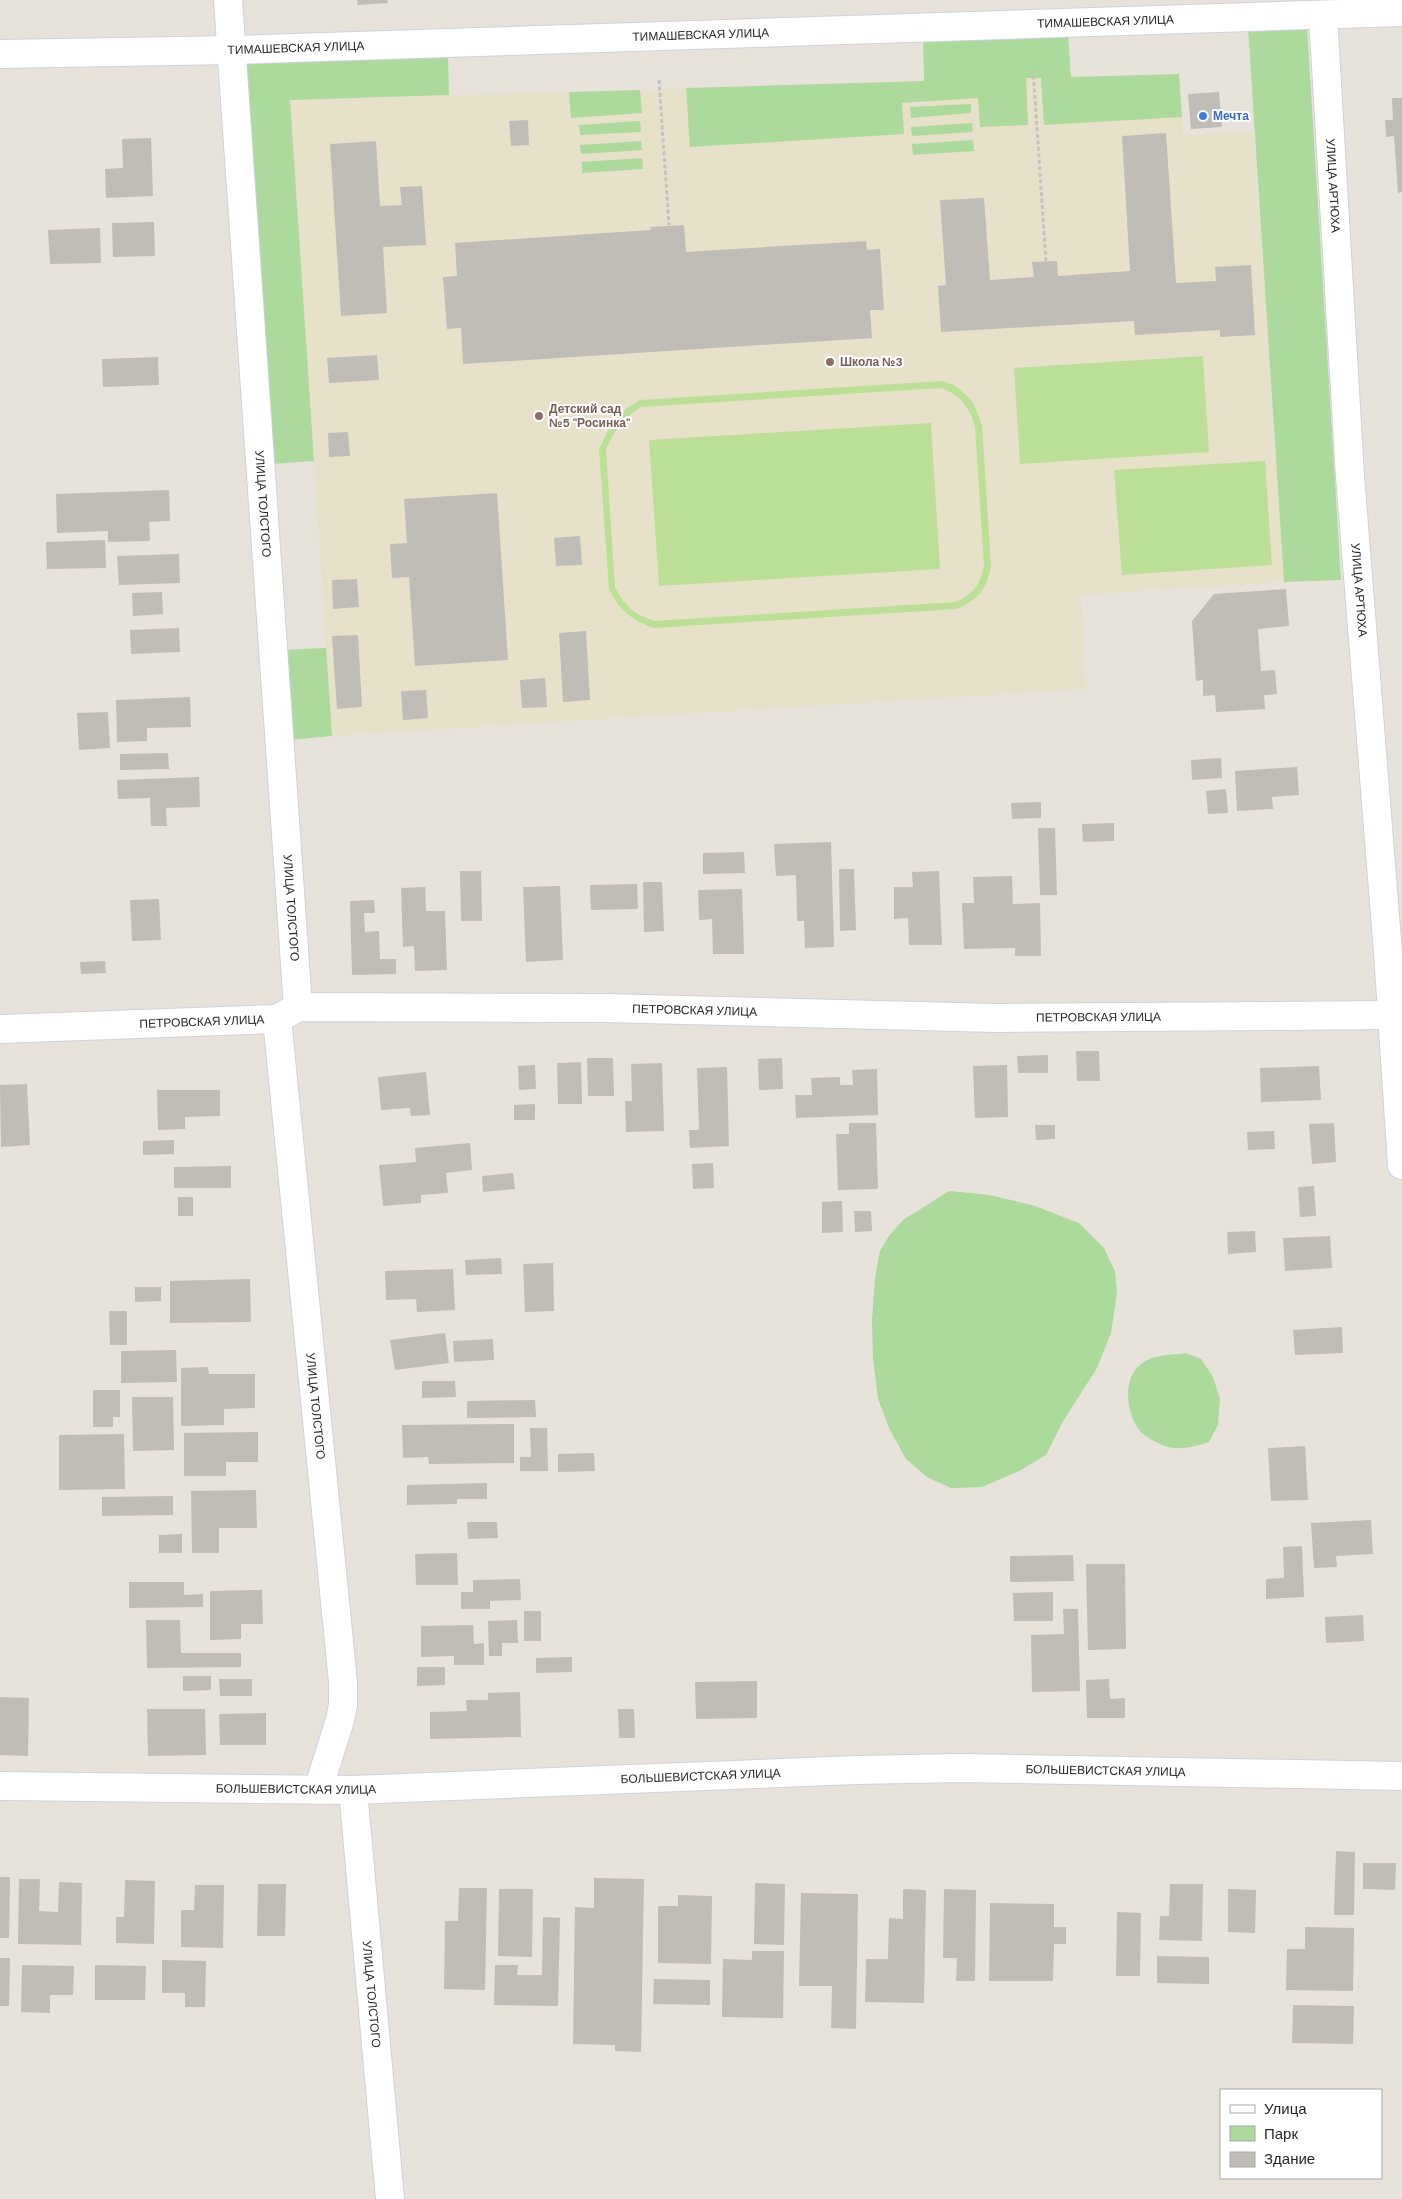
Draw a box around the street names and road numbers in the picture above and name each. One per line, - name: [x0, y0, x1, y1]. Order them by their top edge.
- street label: ТИМАШЕВСКАЯ УЛИЦА: [1037, 11, 1174, 32]
- street label: ТИМАШЕВСКАЯ УЛИЦА: [632, 25, 769, 45]
- street label: ТИМАШЕВСКАЯ УЛИЦА: [227, 38, 365, 58]
- street label: УЛИЦА АРТЮХА: [1322, 138, 1344, 233]
- street label: УЛИЦА ТОЛСТОГО: [251, 450, 275, 558]
- street label: УЛИЦА АРТЮХА: [1347, 542, 1371, 637]
- street label: УЛИЦА ТОЛСТОГО: [279, 854, 303, 962]
- street label: ПЕТРОВСКАЯ УЛИЦА: [632, 1001, 757, 1020]
- street label: ПЕТРОВСКАЯ УЛИЦА: [1036, 1009, 1161, 1026]
- street label: ПЕТРОВСКАЯ УЛИЦА: [139, 1011, 265, 1032]
- street label: УЛИЦА ТОЛСТОГО: [302, 1352, 329, 1460]
- street label: БОЛЬШЕВИСТСКАЯ УЛИЦА: [1025, 1761, 1186, 1780]
- street label: БОЛЬШЕВИСТСКАЯ УЛИЦА: [620, 1765, 781, 1787]
- street label: БОЛЬШЕВИСТСКАЯ УЛИЦА: [216, 1780, 376, 1798]
- street label: УЛИЦА ТОЛСТОГО: [359, 1940, 384, 2048]

